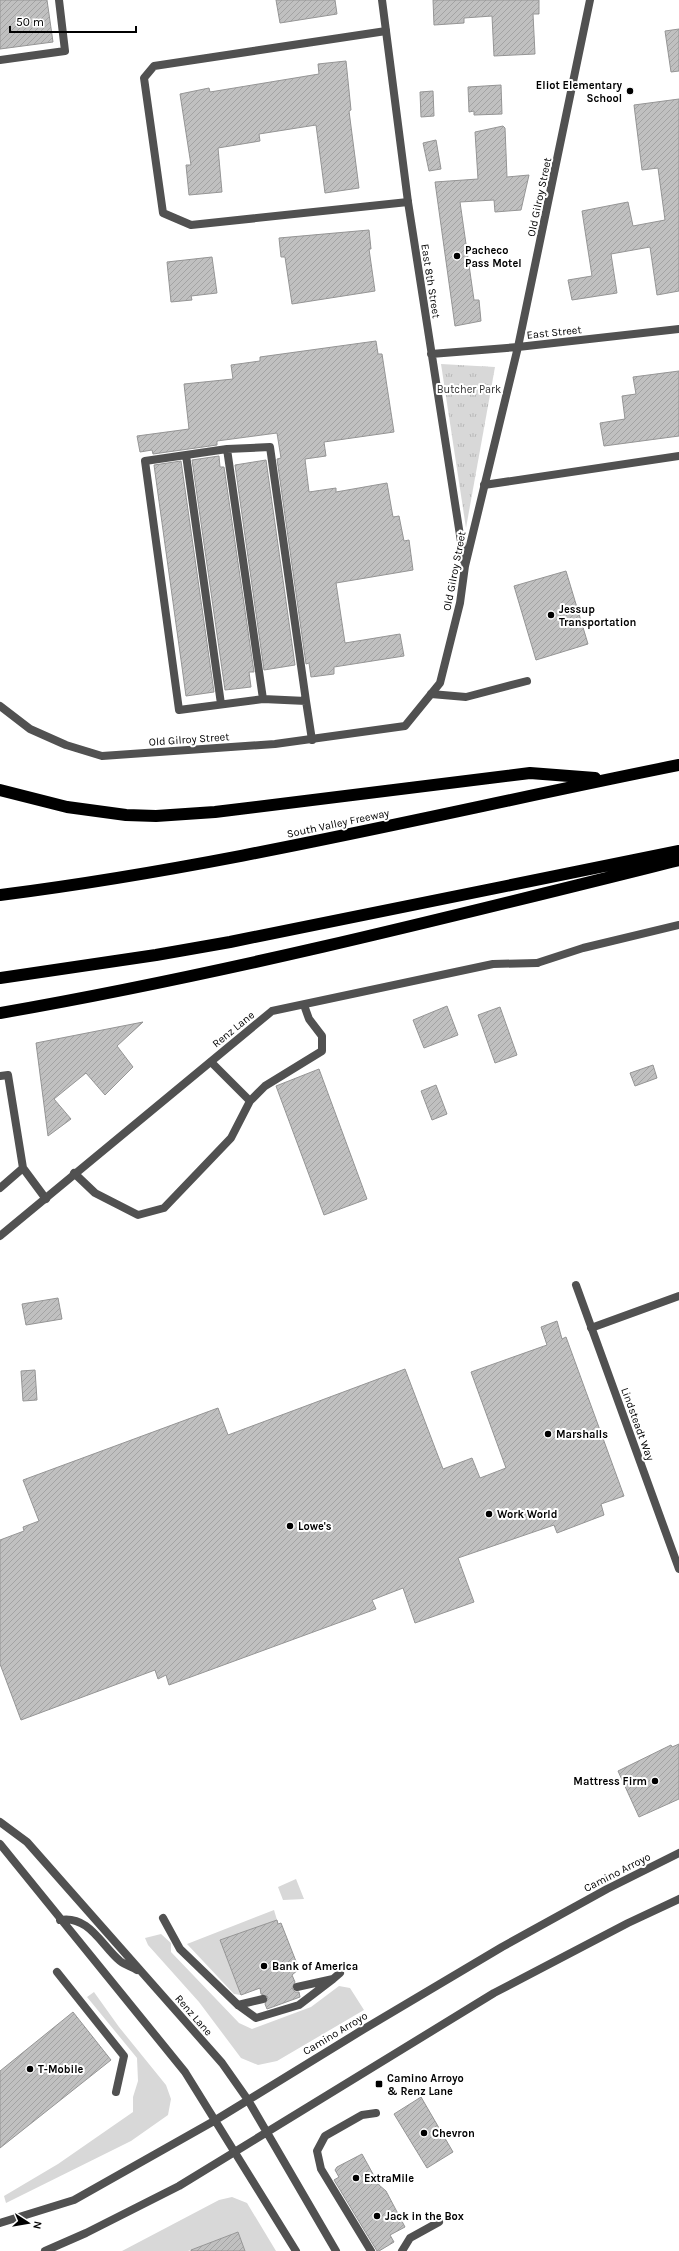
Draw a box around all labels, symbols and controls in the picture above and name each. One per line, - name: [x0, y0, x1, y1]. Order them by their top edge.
- scale bar: [10, 8, 136, 34]
- text: 50 m: [16, 15, 44, 29]
- place label: Eliot Elementary School: [536, 79, 622, 105]
- marker: Eliot Elementary School: [625, 86, 635, 96]
- street label: Old Gilroy Street: [525, 156, 554, 238]
- street label: East 8th Street: [418, 243, 443, 319]
- place label: Pacheco Pass Motel: [465, 244, 522, 270]
- marker: Pacheco Pass Motel: [452, 251, 462, 261]
- street label: East Street: [526, 323, 582, 342]
- park label: Butcher Park: [437, 383, 501, 396]
- street label: Old Gilroy Street: [440, 530, 469, 612]
- place label: Jessup Transportation: [559, 603, 636, 629]
- marker: Jessup Transportation: [546, 610, 556, 620]
- street label: Old Gilroy Street: [148, 730, 230, 749]
- street label: South Valley Freeway: [286, 806, 390, 841]
- street label: Renz Lane: [210, 1008, 257, 1050]
- street label: Lindsteadt Way: [618, 1386, 657, 1463]
- place label: Marshalls: [556, 1428, 608, 1441]
- marker: Marshalls: [543, 1429, 553, 1439]
- place label: Work World: [497, 1508, 557, 1521]
- marker: Work World: [484, 1509, 494, 1519]
- place label: Lowe's: [298, 1520, 332, 1533]
- marker: Lowe's: [285, 1521, 295, 1531]
- place label: Mattress Firm: [573, 1775, 647, 1788]
- marker: Mattress Firm: [650, 1776, 660, 1786]
- street label: Camino Arroyo: [582, 1850, 653, 1895]
- place label: Bank of America: [272, 1960, 358, 1973]
- marker: Bank of America: [259, 1961, 269, 1971]
- street label: Renz Lane: [172, 1992, 215, 2039]
- street label: Camino Arroyo: [301, 2009, 370, 2058]
- place label: T-Mobile: [38, 2063, 84, 2076]
- marker: T-Mobile: [25, 2064, 35, 2074]
- place label: Camino Arroyo & Renz Lane: [387, 2072, 464, 2098]
- marker: Camino Arroyo & Renz Lane: [374, 2079, 384, 2089]
- place label: Chevron: [432, 2127, 475, 2140]
- marker: Chevron: [419, 2128, 429, 2138]
- place label: ExtraMile: [364, 2172, 414, 2185]
- marker: ExtraMile: [351, 2173, 361, 2183]
- north arrow: [8, 2203, 48, 2243]
- place label: Jack in the Box: [385, 2210, 464, 2223]
- marker: Jack in the Box: [372, 2211, 382, 2221]
- text: N: [30, 2220, 44, 2230]

